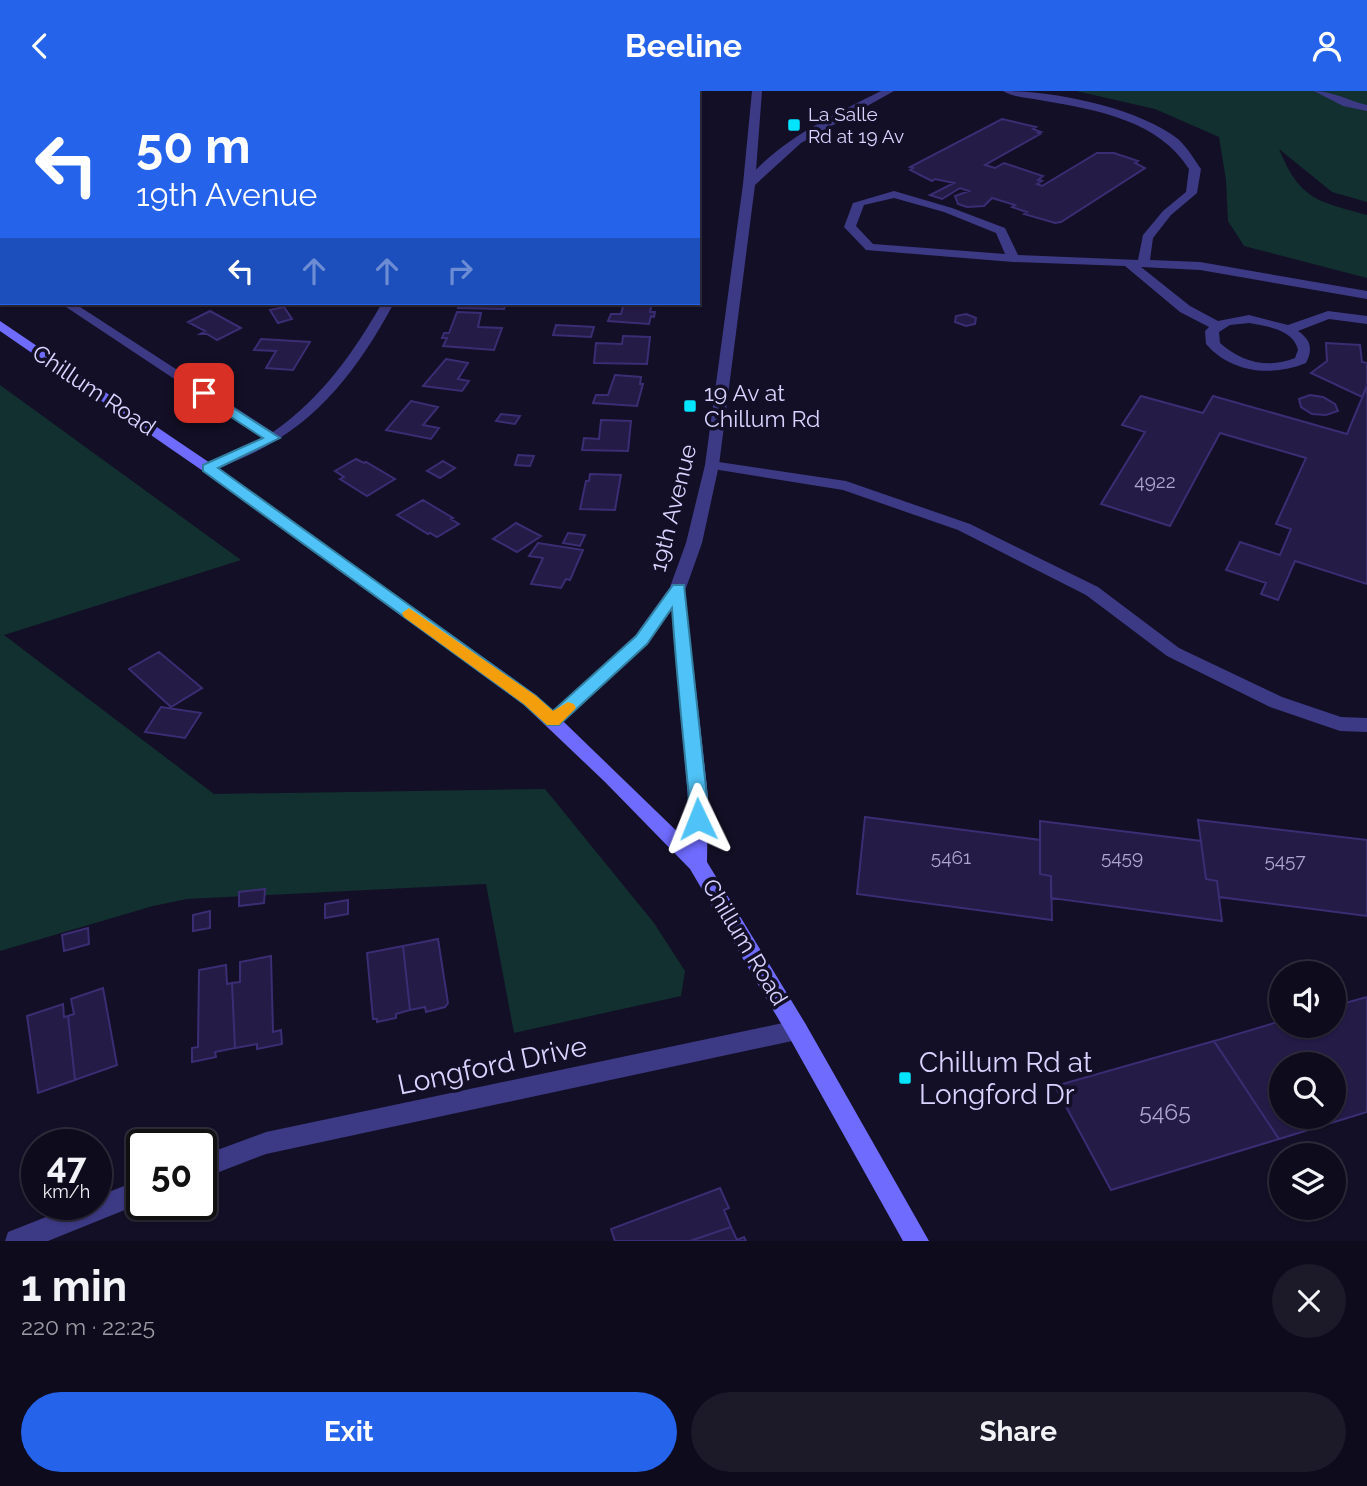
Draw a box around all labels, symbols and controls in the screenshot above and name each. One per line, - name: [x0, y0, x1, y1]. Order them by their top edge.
- icon: back: [21, 27, 59, 65]
- text: Beeline: [625, 27, 742, 64]
- icon: person: [1308, 27, 1346, 65]
- place label: La Salle Rd at 19 Av: [808, 103, 904, 147]
- text: 50 m: [136, 117, 251, 174]
- marker: La Salle Rd at 19 Av: [786, 117, 802, 133]
- icon: left: [21, 119, 112, 210]
- text: 19th Avenue: [136, 176, 317, 213]
- icon: left: [222, 252, 260, 290]
- icon: ahead: [295, 252, 333, 290]
- icon: ahead: [368, 252, 406, 290]
- icon: right: [441, 252, 479, 290]
- street label: Chillum Road: [28, 339, 161, 441]
- pin: [174, 363, 234, 423]
- icon: arrive: [185, 374, 223, 412]
- place label: 19 Av at Chillum Rd: [704, 379, 820, 432]
- marker: 19 Av at Chillum Rd: [682, 398, 698, 414]
- street label: 19th Avenue: [644, 441, 701, 574]
- house number: 4922: [1134, 470, 1176, 492]
- position arrow: [661, 782, 735, 856]
- house number: 5461: [931, 846, 971, 868]
- house number: 5459: [1101, 846, 1143, 868]
- house number: 5457: [1264, 849, 1306, 871]
- street label: Chillum Road: [697, 874, 794, 1010]
- map controls: [1269, 961, 1346, 1220]
- button: sound: [1269, 961, 1346, 1038]
- street label: Longford Drive: [394, 1029, 590, 1102]
- place label: Chillum Rd at Longford Dr: [919, 1046, 1093, 1111]
- button: search: [1269, 1052, 1346, 1129]
- marker: Chillum Rd at Longford Dr: [897, 1070, 913, 1086]
- house number: 5465: [1139, 1098, 1191, 1125]
- speed limit sign: 50: [126, 1129, 217, 1220]
- button: layers: [1269, 1143, 1346, 1220]
- text: 47: [47, 1145, 86, 1186]
- text: km/h: [43, 1181, 90, 1202]
- text: 1 min: [21, 1262, 127, 1311]
- button: close: [1272, 1264, 1346, 1338]
- text: 220 m · 22:25: [21, 1313, 155, 1340]
- button: Exit: [21, 1392, 677, 1472]
- button: Share: [691, 1392, 1346, 1472]

